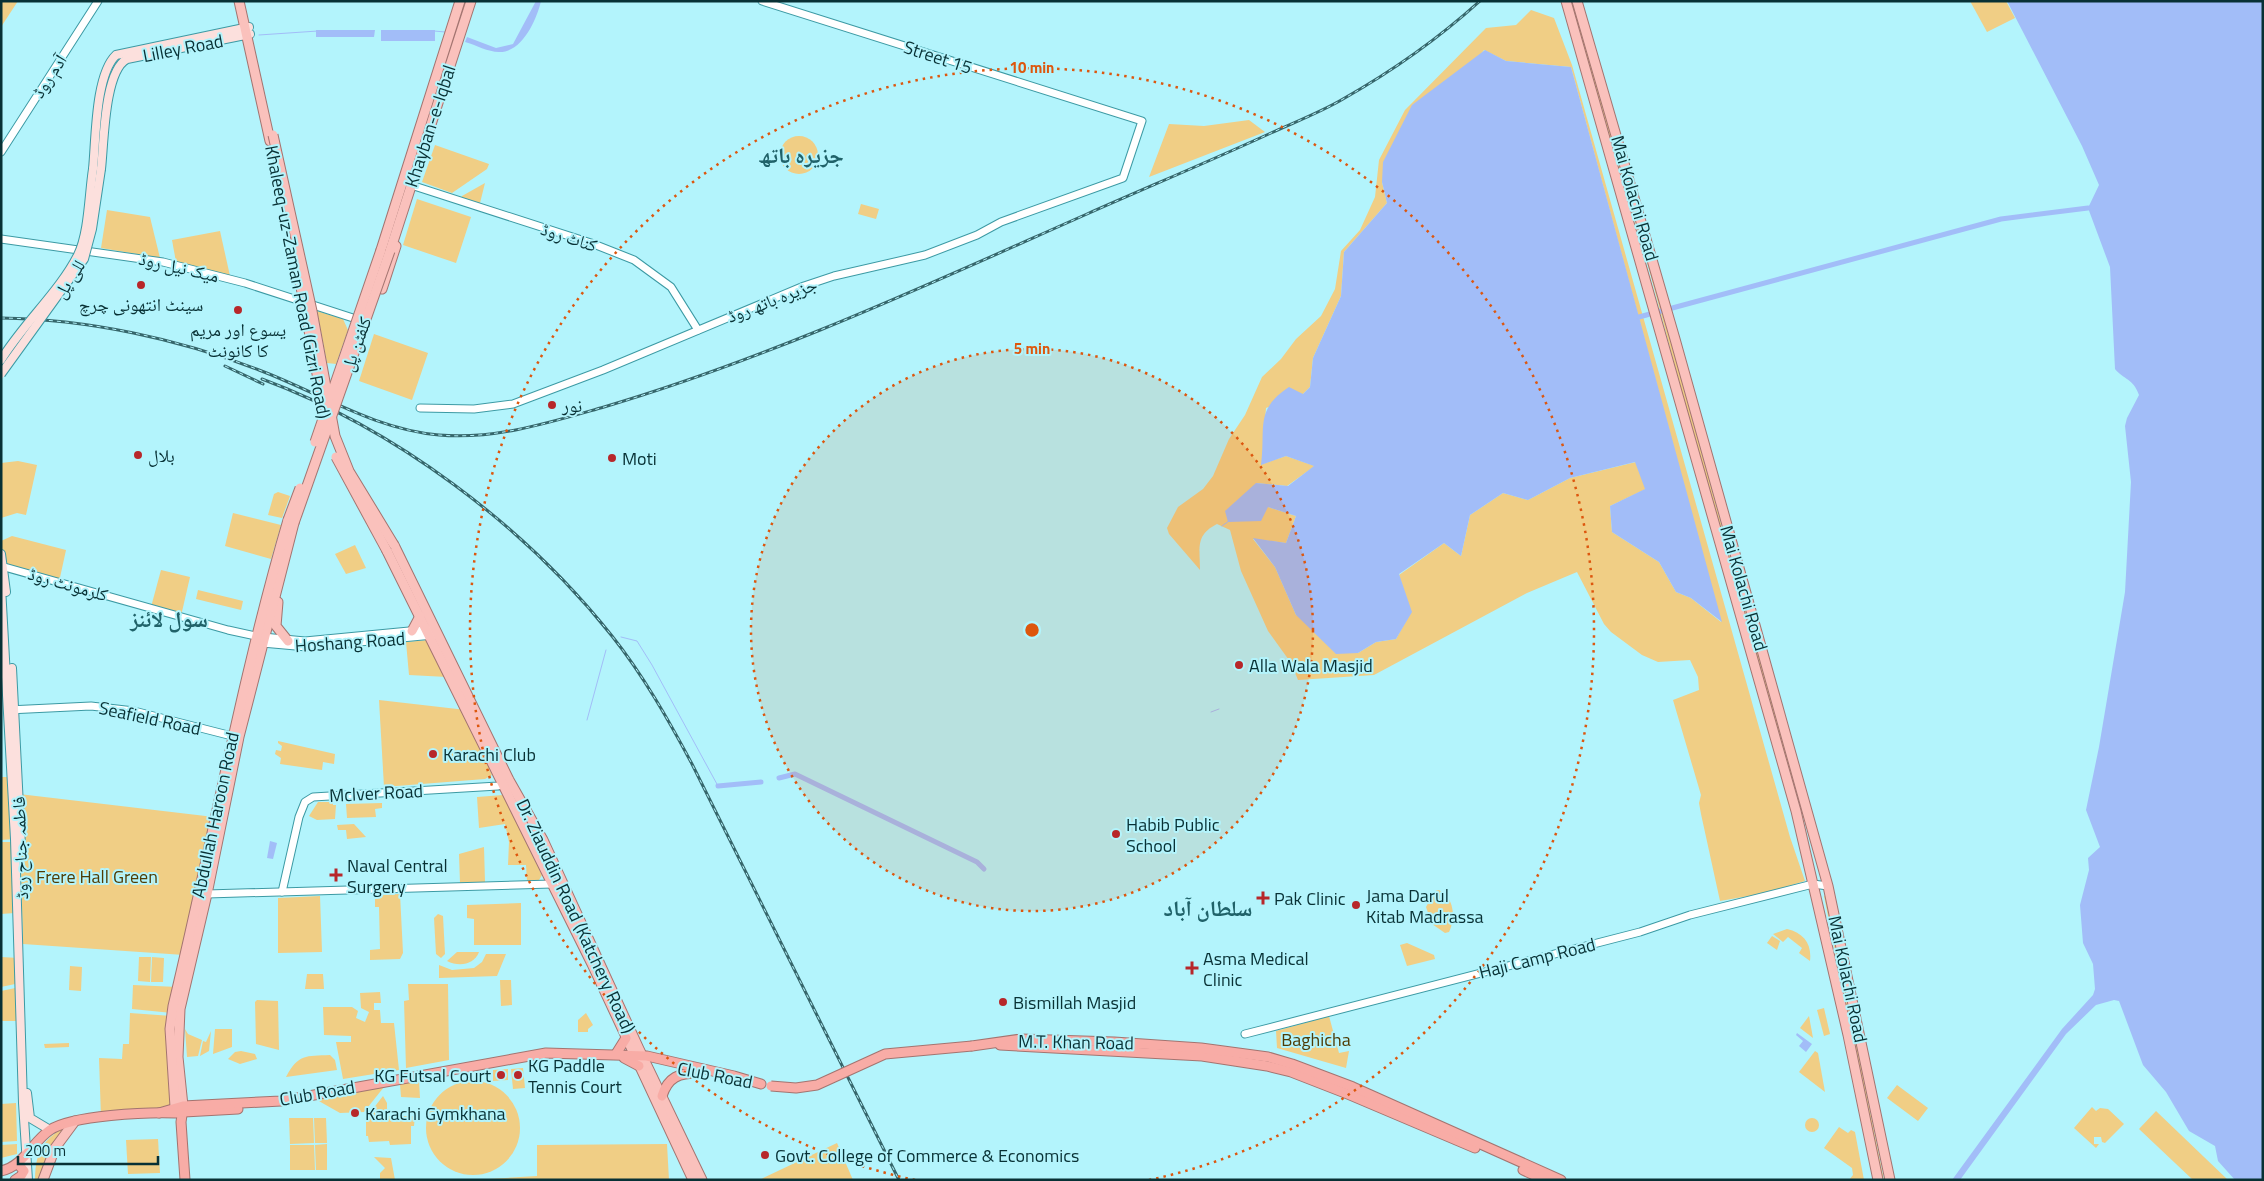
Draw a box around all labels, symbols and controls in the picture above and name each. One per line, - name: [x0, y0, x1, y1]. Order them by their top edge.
- street label: Lilley Road: [140, 27, 226, 69]
- street label: Street 15: [900, 33, 976, 81]
- street label: آدم روڈ: [25, 48, 73, 103]
- text: 10 min: [1010, 56, 1054, 79]
- street label: Khayban-e-Iqbal: [398, 61, 462, 191]
- street label: Mai Kolachi Road: [1604, 132, 1666, 264]
- district label: جزیرہ باتھ: [758, 138, 844, 172]
- street label: Khaleeq-uz-Zaman Road (Gizri Road): [258, 143, 338, 421]
- street label: کناٹ روڈ: [537, 215, 601, 259]
- street label: میک نیل روڈ: [136, 245, 222, 289]
- street label: للی پل: [46, 254, 92, 304]
- street label: جزیرہ باتھ روڈ: [723, 270, 821, 330]
- marker: سینٹ انتھونی چرچ: [135, 279, 147, 291]
- place label: سینٹ انتھونی چرچ: [79, 291, 203, 318]
- marker: یسوع اور مریم کا کانونٹ: [232, 304, 244, 316]
- street label: کلفٹن پل: [334, 312, 379, 375]
- place label: یسوع اور مریم کا کانونٹ: [190, 316, 286, 364]
- text: 5 min: [1014, 337, 1050, 360]
- place label: نور: [561, 392, 582, 419]
- marker: نور: [546, 399, 558, 411]
- place label: بلال: [148, 442, 175, 469]
- place label: Moti: [622, 445, 657, 472]
- marker: بلال: [132, 449, 144, 461]
- marker: Moti: [606, 452, 618, 464]
- street label: Mai Kolachi Road: [1713, 522, 1775, 654]
- street label: کلرمونٹ روڈ: [25, 560, 112, 608]
- district label: سول لائنز: [129, 602, 208, 636]
- centre of rings: [1023, 621, 1041, 639]
- street label: Hoshang Road: [294, 625, 406, 659]
- place label: Alla Wala Masjid: [1249, 652, 1373, 679]
- marker: Alla Wala Masjid: [1233, 659, 1245, 671]
- street label: Seafield Road: [97, 694, 203, 742]
- street label: Abdullah Haroon Road: [184, 730, 246, 900]
- place label: Karachi Club: [443, 741, 536, 768]
- marker: Karachi Club: [427, 748, 439, 760]
- street label: Mclver Road: [328, 777, 424, 809]
- street label: Dr. Ziauddin Road (Katchery Road): [510, 794, 642, 1038]
- street label: فاطمہ جناح روڈ: [5, 796, 35, 900]
- place label: Habib Public School: [1126, 811, 1220, 859]
- marker: Habib Public School: [1110, 828, 1122, 840]
- place label: Naval Central Surgery: [347, 852, 448, 900]
- park label: Frere Hall Green: [36, 863, 158, 890]
- marker: Naval Central Surgery: [329, 868, 343, 882]
- place label: Jama Darul Kitab Madrassa: [1366, 882, 1484, 930]
- place label: Pak Clinic: [1274, 885, 1346, 912]
- district label: سلطان آباد: [1164, 891, 1253, 925]
- marker: Pak Clinic: [1256, 891, 1270, 905]
- marker: Jama Darul Kitab Madrassa: [1350, 899, 1362, 911]
- street label: Mai Kolachi Road: [1821, 913, 1875, 1045]
- street label: Haji Camp Road: [1476, 930, 1598, 986]
- place label: Asma Medical Clinic: [1203, 945, 1309, 993]
- marker: Asma Medical Clinic: [1185, 961, 1199, 975]
- place label: Bismillah Masjid: [1013, 989, 1136, 1016]
- marker: Bismillah Masjid: [997, 996, 1009, 1008]
- park label: Baghicha: [1281, 1026, 1351, 1053]
- street label: M.T. Khan Road: [1018, 1027, 1134, 1057]
- place label: KG Paddle Tennis Court: [528, 1052, 622, 1100]
- street label: Club Road: [675, 1055, 755, 1095]
- place label: KG Futsal Court: [374, 1062, 492, 1089]
- marker: KG Futsal Court: [495, 1069, 507, 1081]
- marker: KG Paddle Tennis Court: [512, 1069, 524, 1081]
- street label: Club Road: [277, 1073, 357, 1113]
- place label: Karachi Gymkhana: [365, 1100, 506, 1127]
- marker: Karachi Gymkhana: [349, 1107, 361, 1119]
- scale bar: [18, 1134, 158, 1166]
- text: 200 m: [25, 1139, 66, 1162]
- place label: Govt. College of Commerce & Economics: [775, 1142, 1079, 1169]
- marker: Govt. College of Commerce & Economics: [759, 1149, 771, 1161]

